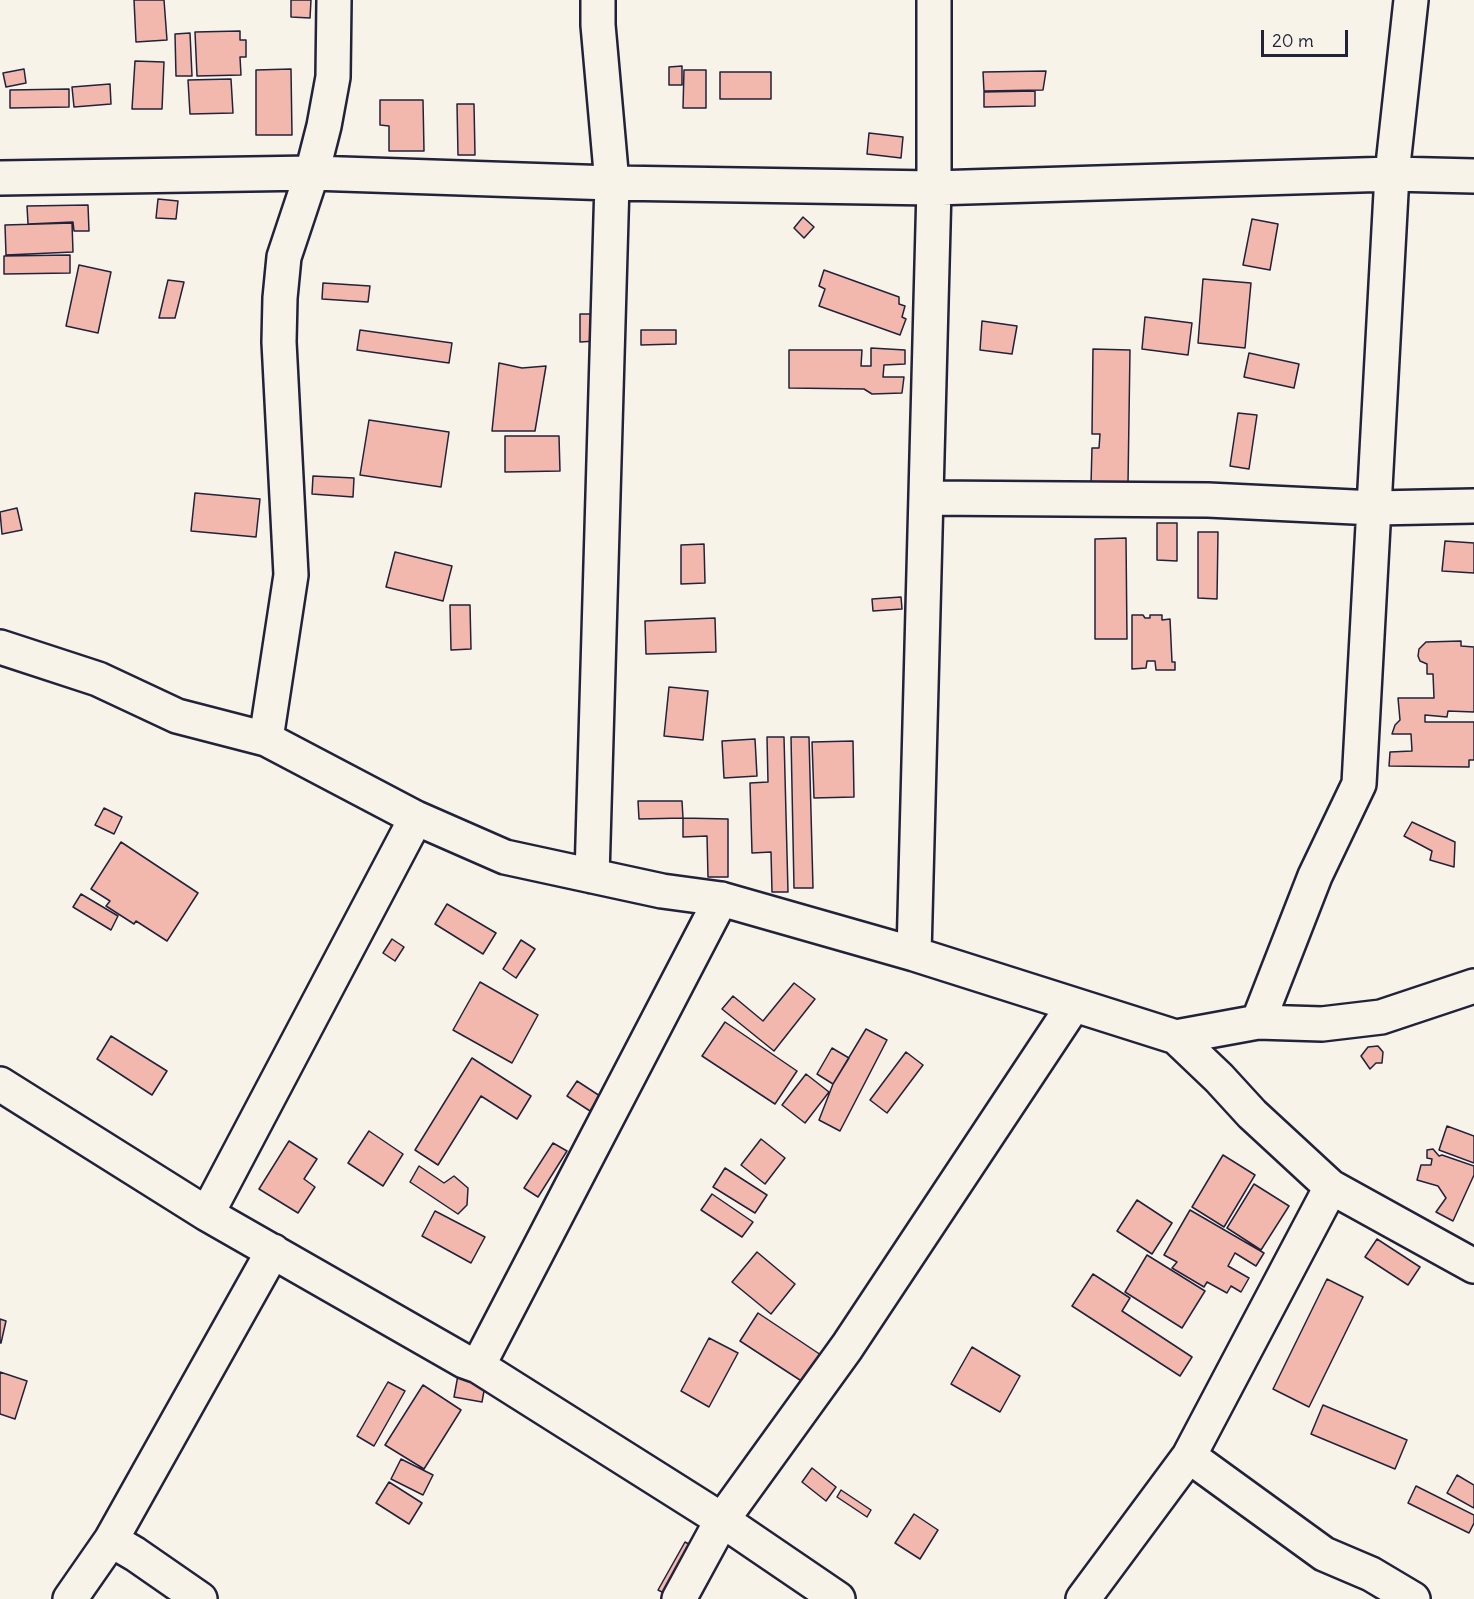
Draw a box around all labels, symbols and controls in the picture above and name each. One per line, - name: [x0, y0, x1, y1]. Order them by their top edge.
- scale bar: [1264, 18, 1351, 56]
- text: 20 m: [1272, 29, 1314, 52]

